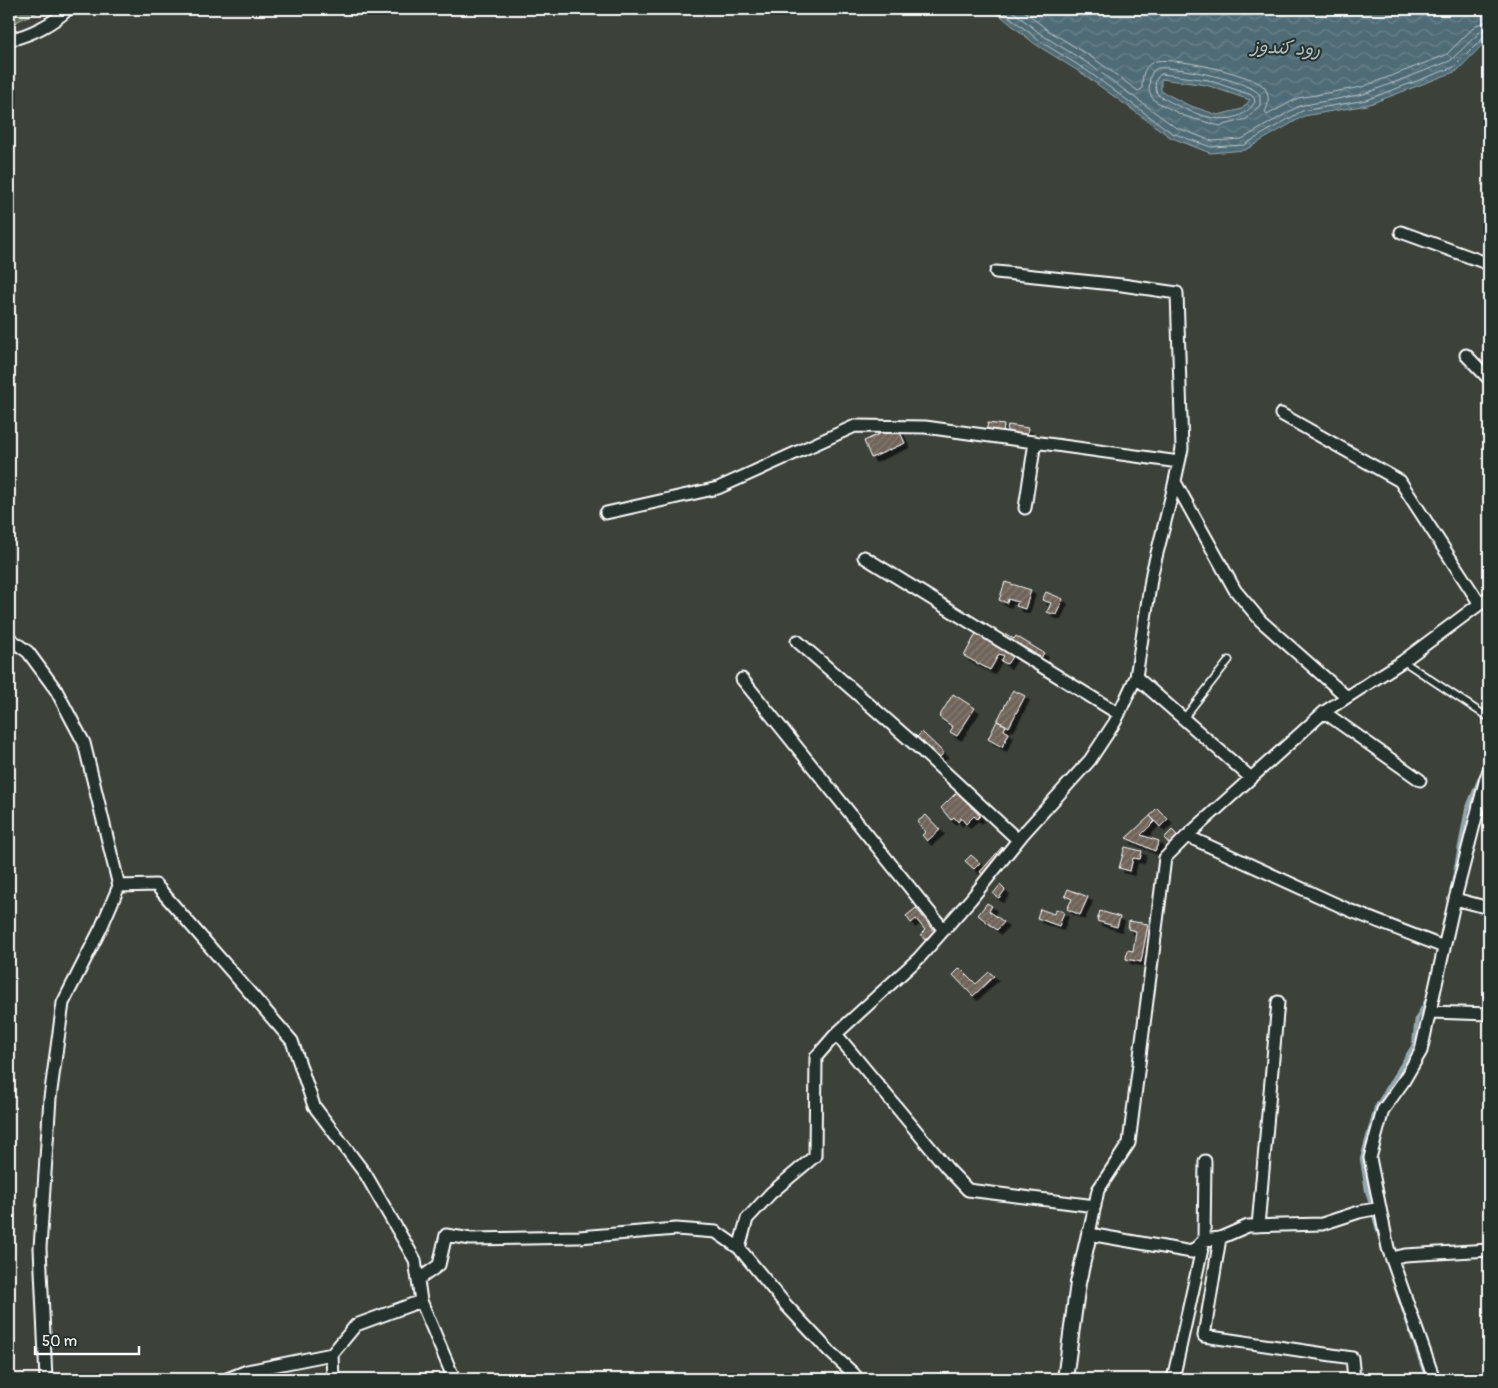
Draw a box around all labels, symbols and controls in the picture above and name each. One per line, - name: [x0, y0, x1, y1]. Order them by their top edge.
- water label: رود کندوز: [1248, 34, 1321, 62]
- scale bar: [35, 1323, 139, 1355]
- text: 50 m: [42, 1332, 77, 1351]

